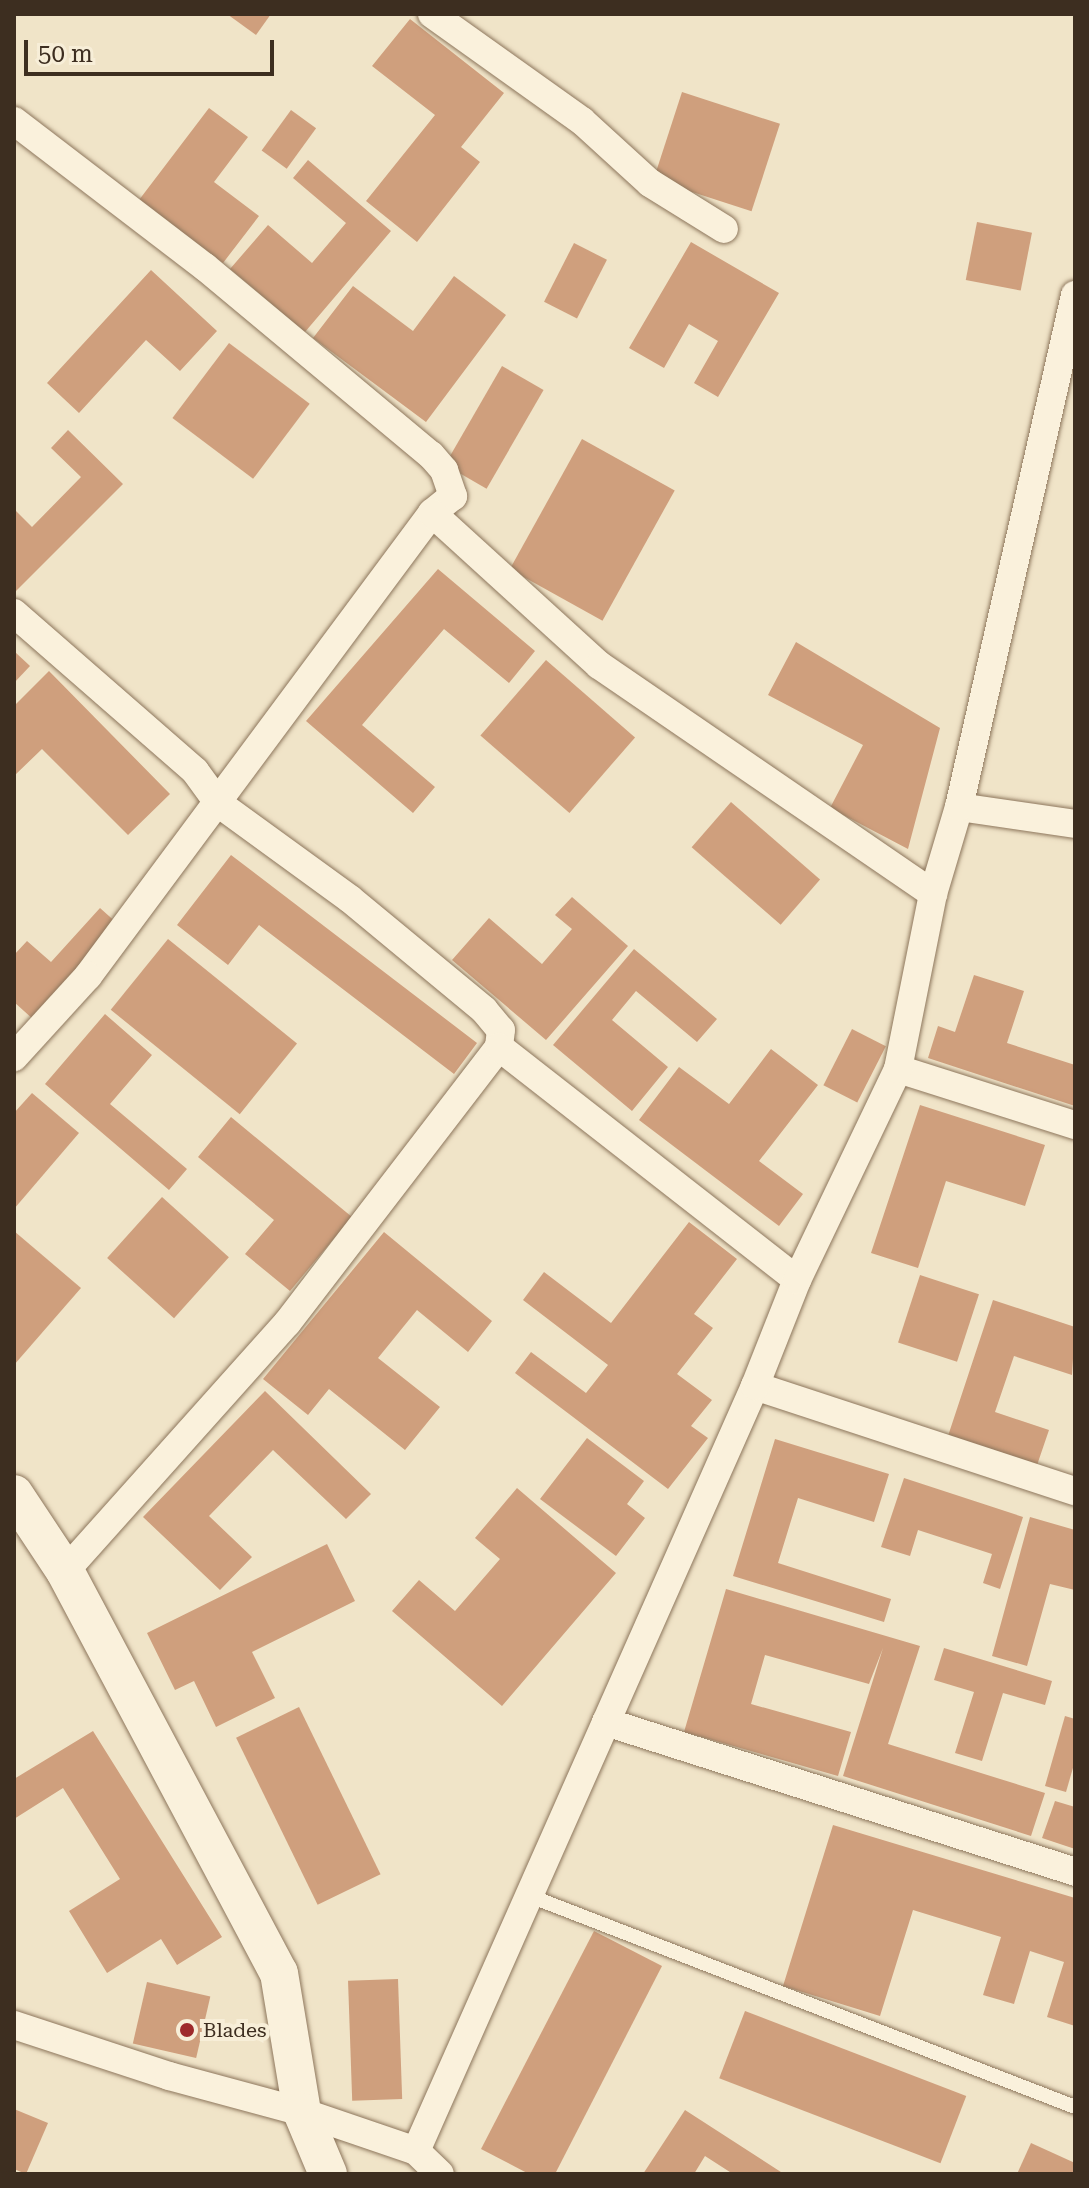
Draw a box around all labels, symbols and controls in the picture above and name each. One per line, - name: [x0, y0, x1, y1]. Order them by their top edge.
- scale bar: [28, 24, 278, 74]
- text: 50 m: [38, 40, 93, 68]
- place label: Blades: [203, 2018, 266, 2042]
- marker: Blades: [178, 2021, 196, 2039]

